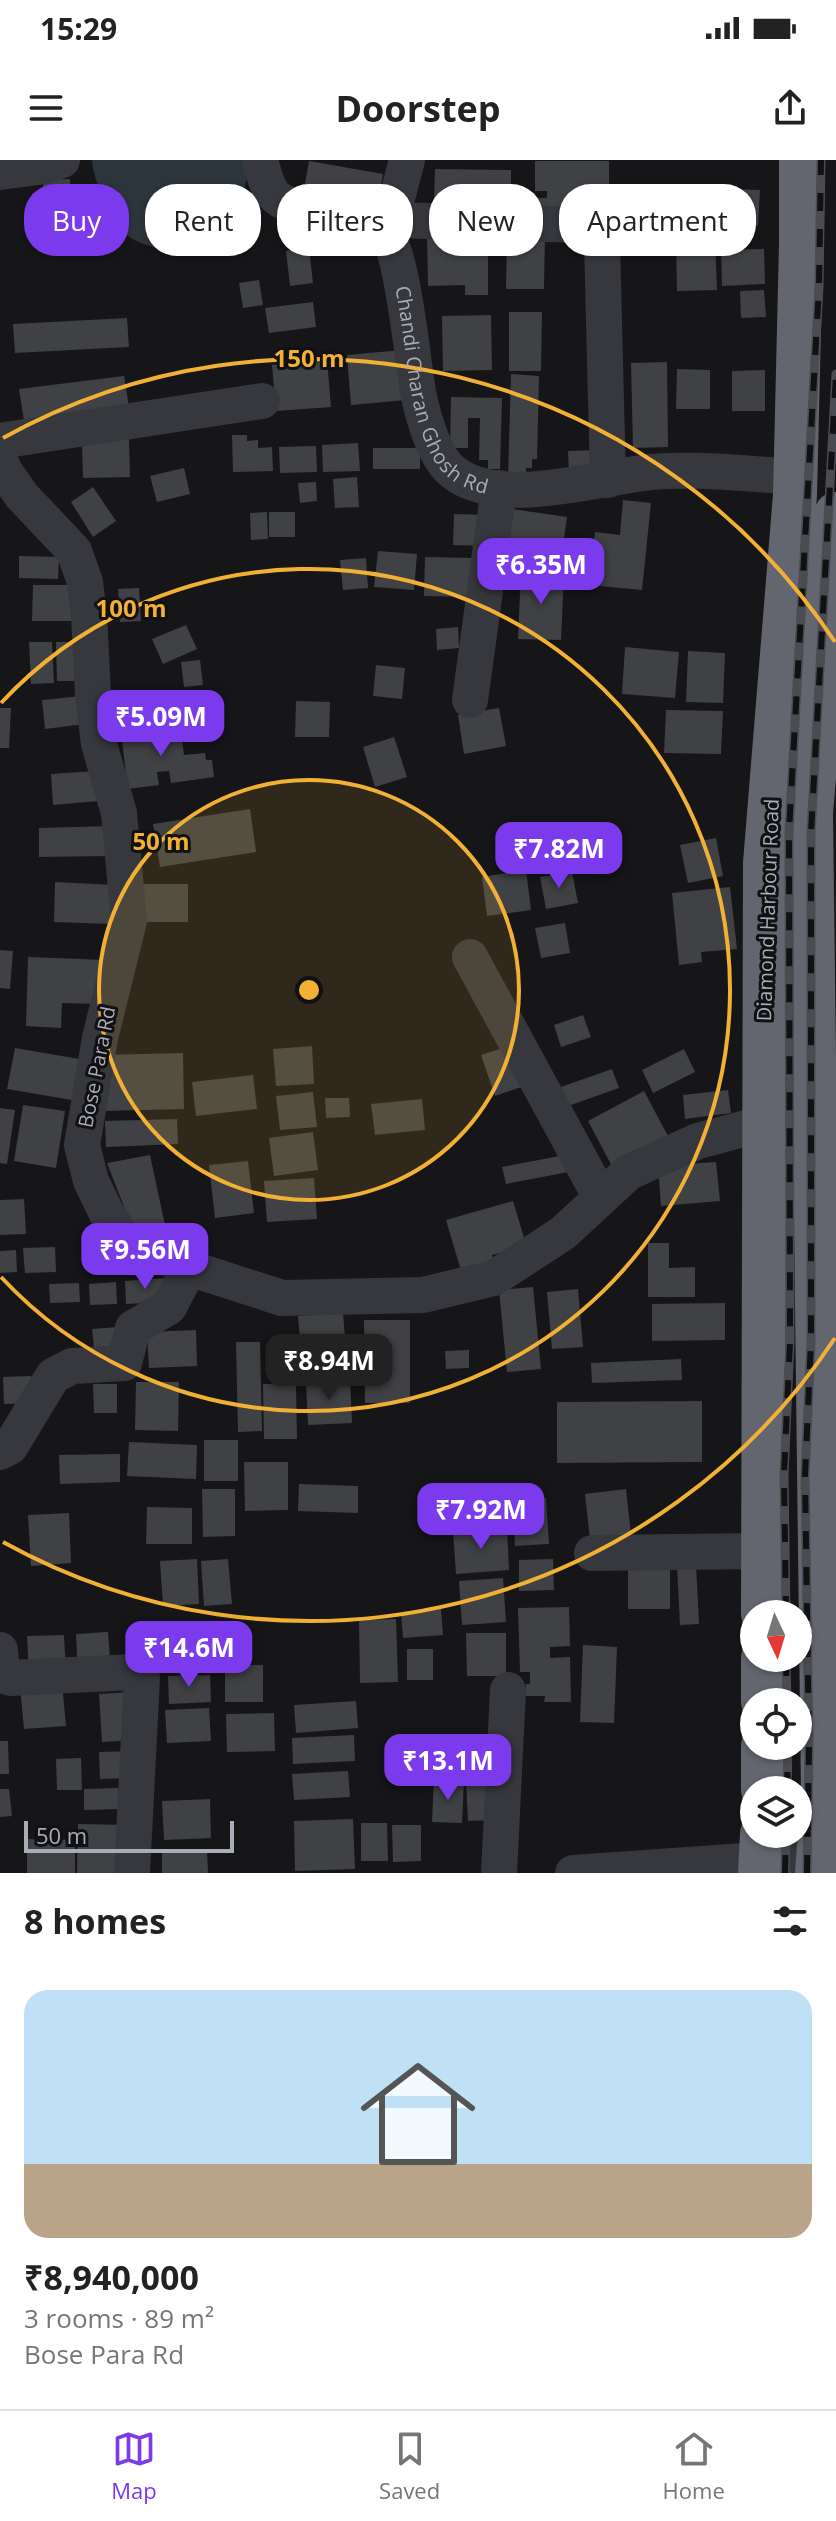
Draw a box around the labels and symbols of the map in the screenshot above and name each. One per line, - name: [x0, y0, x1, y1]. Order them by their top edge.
- street label: Chandi Charan Ghosh Rd: [389, 284, 491, 500]
- text: 150 m: [274, 341, 344, 374]
- pin: ₹6.35M: [476, 538, 606, 606]
- text: 100 m: [96, 591, 166, 624]
- pin: ₹5.09M: [96, 690, 226, 758]
- street label: Diamond Harbour Road: [750, 798, 785, 1022]
- pin: ₹7.82M: [494, 822, 624, 890]
- text: 50 m: [132, 824, 190, 857]
- centre of rings: [295, 976, 323, 1004]
- street label: Bose Para Rd: [72, 1004, 122, 1130]
- pin: ₹9.56M: [80, 1223, 210, 1291]
- pin: ₹8.94M: [264, 1334, 394, 1402]
- pin: ₹7.92M: [416, 1483, 546, 1551]
- north arrow: [740, 1600, 812, 1672]
- pin: ₹14.6M: [124, 1621, 254, 1689]
- pin: ₹13.1M: [383, 1734, 513, 1802]
- scale bar: [24, 1817, 234, 1853]

